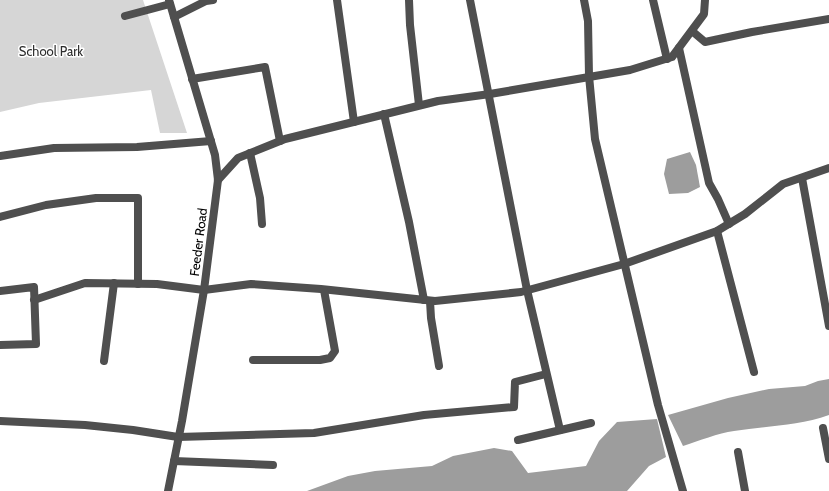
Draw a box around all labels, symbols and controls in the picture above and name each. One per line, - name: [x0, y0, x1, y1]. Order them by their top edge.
- park label: School Park: [19, 43, 83, 59]
- street label: Feeder Road: [186, 207, 210, 277]

